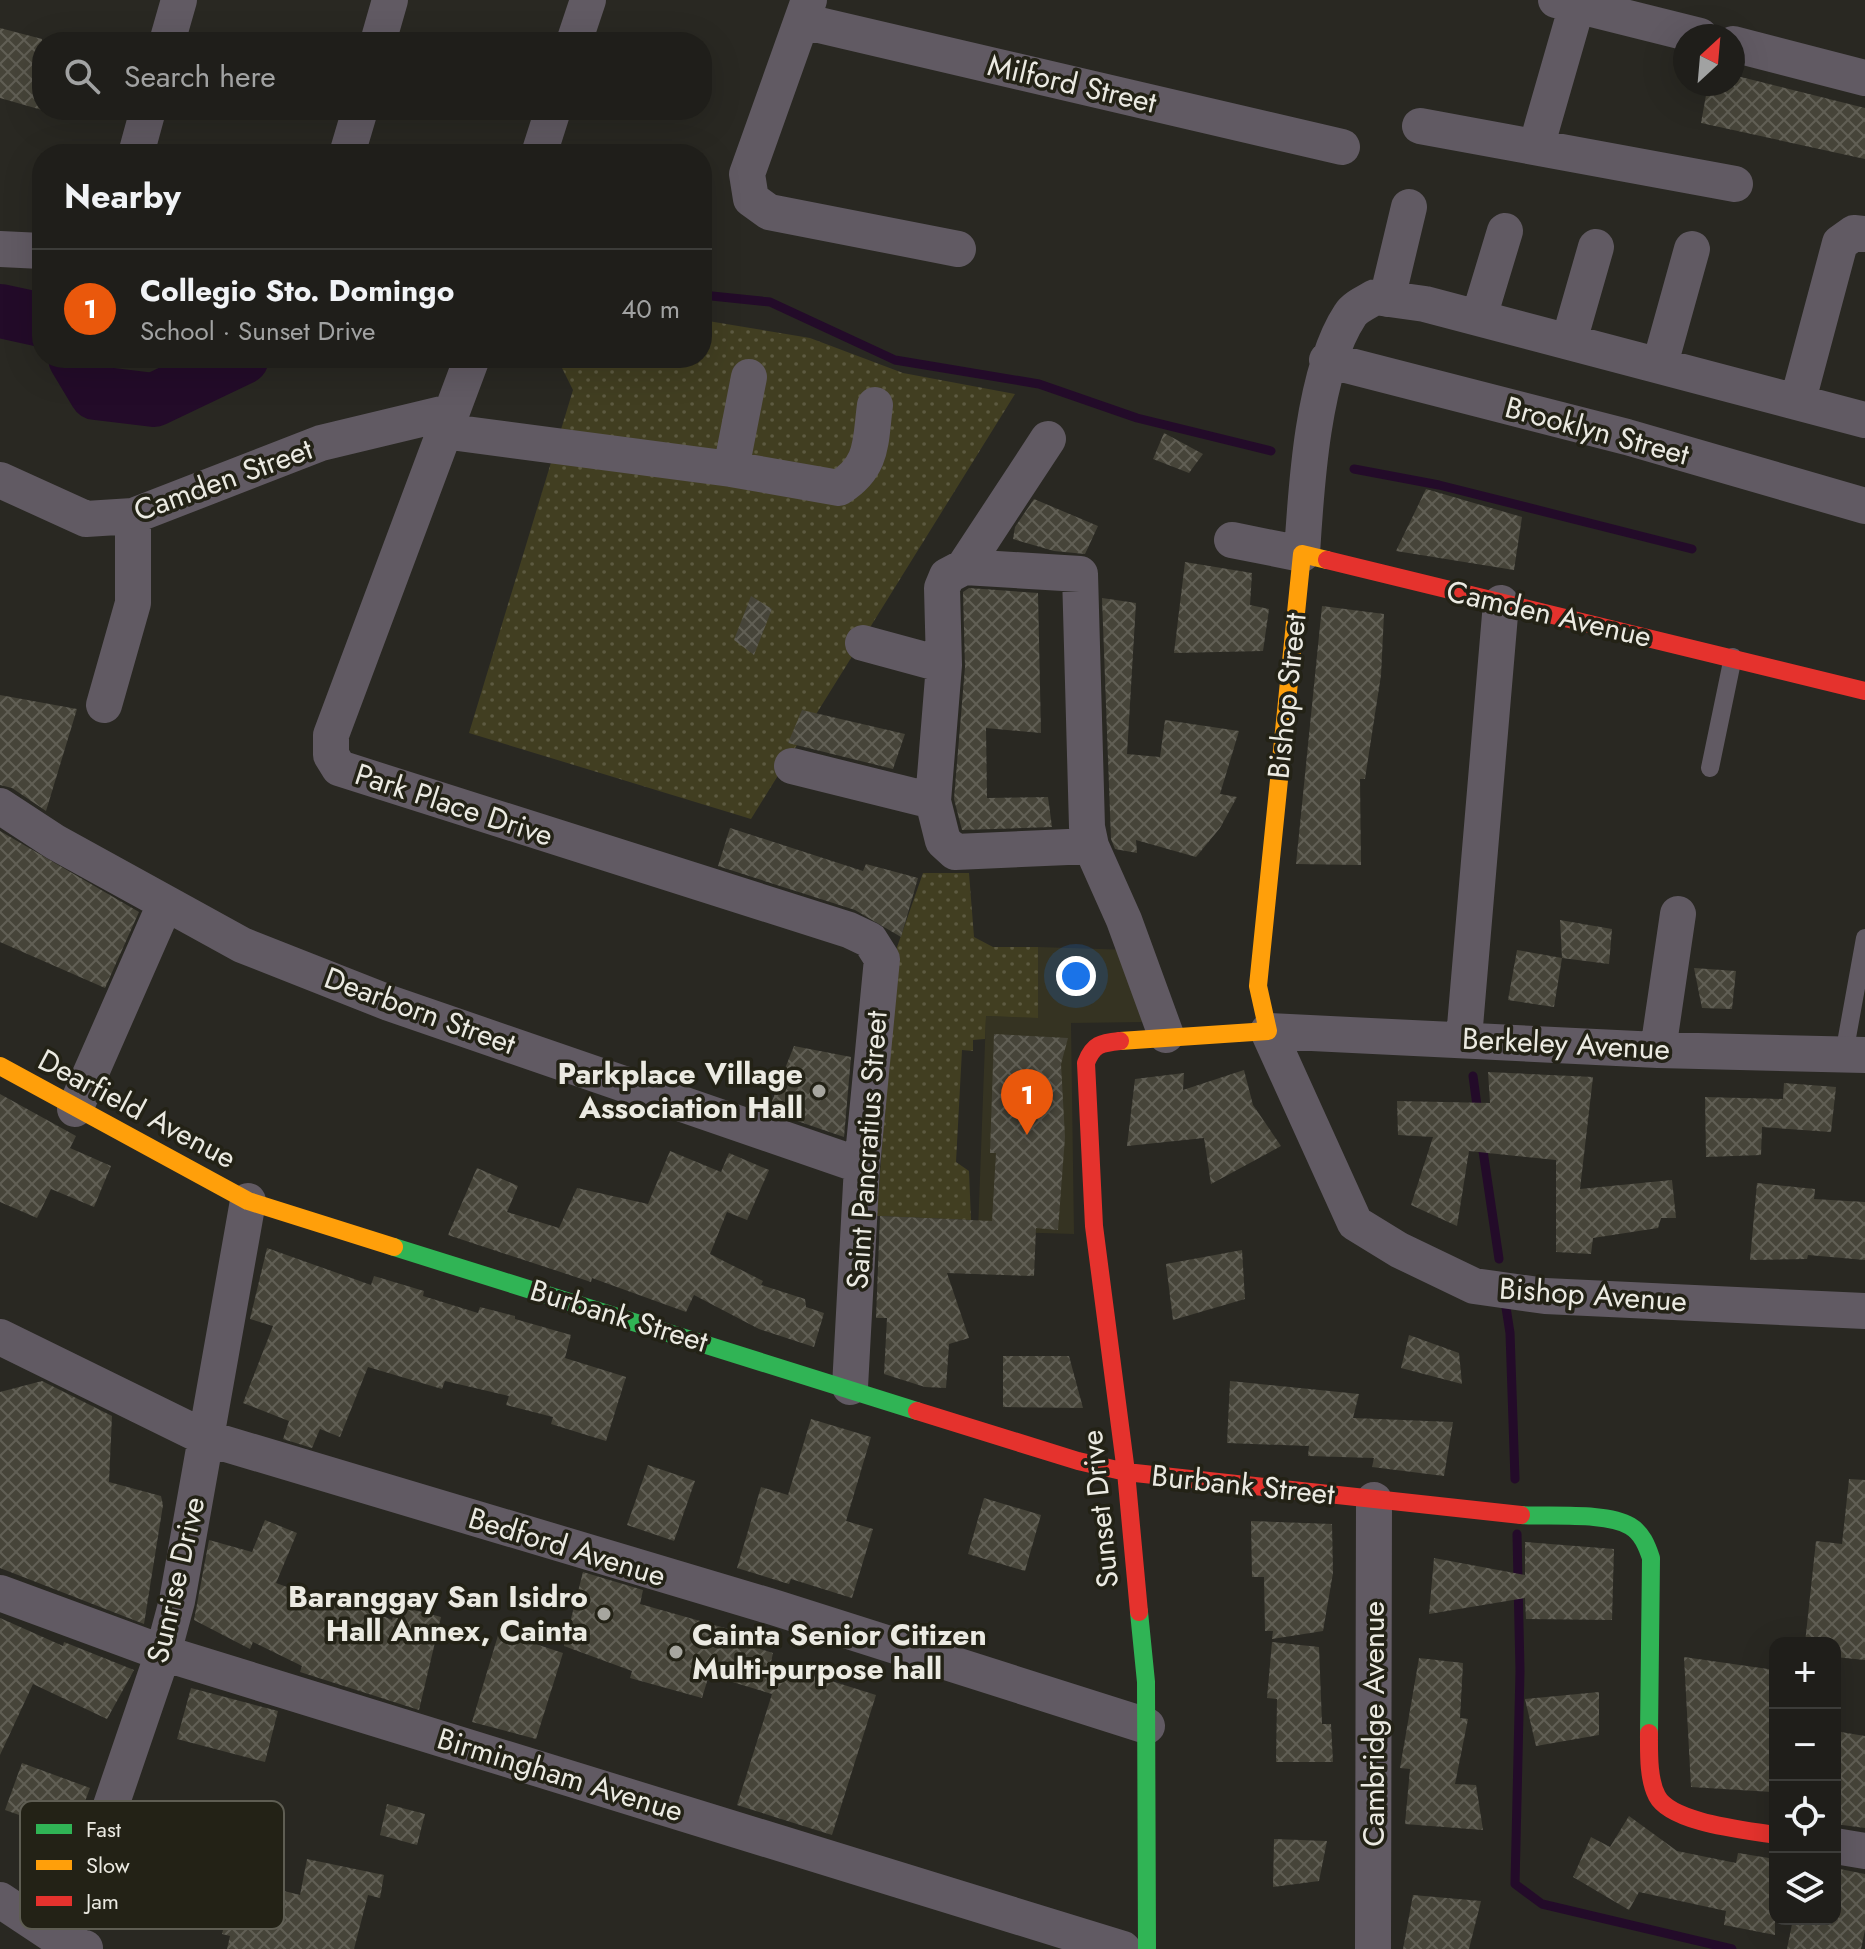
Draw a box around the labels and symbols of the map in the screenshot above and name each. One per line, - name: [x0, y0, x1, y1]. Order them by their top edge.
- north arrow: [1673, 24, 1745, 96]
- street label: Milford Street: [984, 43, 1161, 124]
- street label: Brooklyn Street: [1500, 385, 1695, 476]
- street label: Camden Street: [127, 427, 319, 532]
- street label: Camden Avenue: [1442, 569, 1656, 658]
- street label: Bishop Street: [1256, 610, 1317, 781]
- street label: Park Place Drive: [350, 752, 559, 857]
- street label: Dearborn Street: [319, 956, 523, 1065]
- your location: [1056, 956, 1096, 996]
- street label: Saint Pancratius Street: [835, 1009, 898, 1291]
- street label: Berkeley Avenue: [1461, 1017, 1671, 1070]
- street label: Dearfield Avenue: [31, 1038, 244, 1179]
- place label: Parkplace Village Association Hall: [557, 1052, 803, 1129]
- pin: 1: [1001, 1069, 1053, 1135]
- marker: Parkplace Village Association Hall: [810, 1082, 828, 1100]
- street label: Bishop Avenue: [1498, 1266, 1688, 1323]
- street label: Burbank Street: [525, 1268, 714, 1363]
- street label: Sunset Drive: [1070, 1428, 1129, 1590]
- street label: Burbank Street: [1149, 1454, 1338, 1516]
- street label: Sunrise Drive: [136, 1493, 216, 1667]
- street label: Bedford Avenue: [463, 1496, 671, 1597]
- place label: Baranggay San Isidro Hall Annex, Cainta: [288, 1575, 588, 1652]
- street label: Cambridge Avenue: [1352, 1601, 1395, 1847]
- marker: Baranggay San Isidro Hall Annex, Cainta: [595, 1605, 613, 1623]
- place label: Cainta Senior Citizen Multi-purpose hall: [692, 1613, 987, 1690]
- marker: Cainta Senior Citizen Multi-purpose hall: [667, 1643, 685, 1661]
- street label: Birmingham Avenue: [432, 1717, 688, 1832]
- legend: [20, 1801, 284, 1929]
- text: Fast: [86, 1813, 122, 1845]
- text: Slow: [86, 1849, 130, 1881]
- text: Jam: [83, 1885, 119, 1917]

